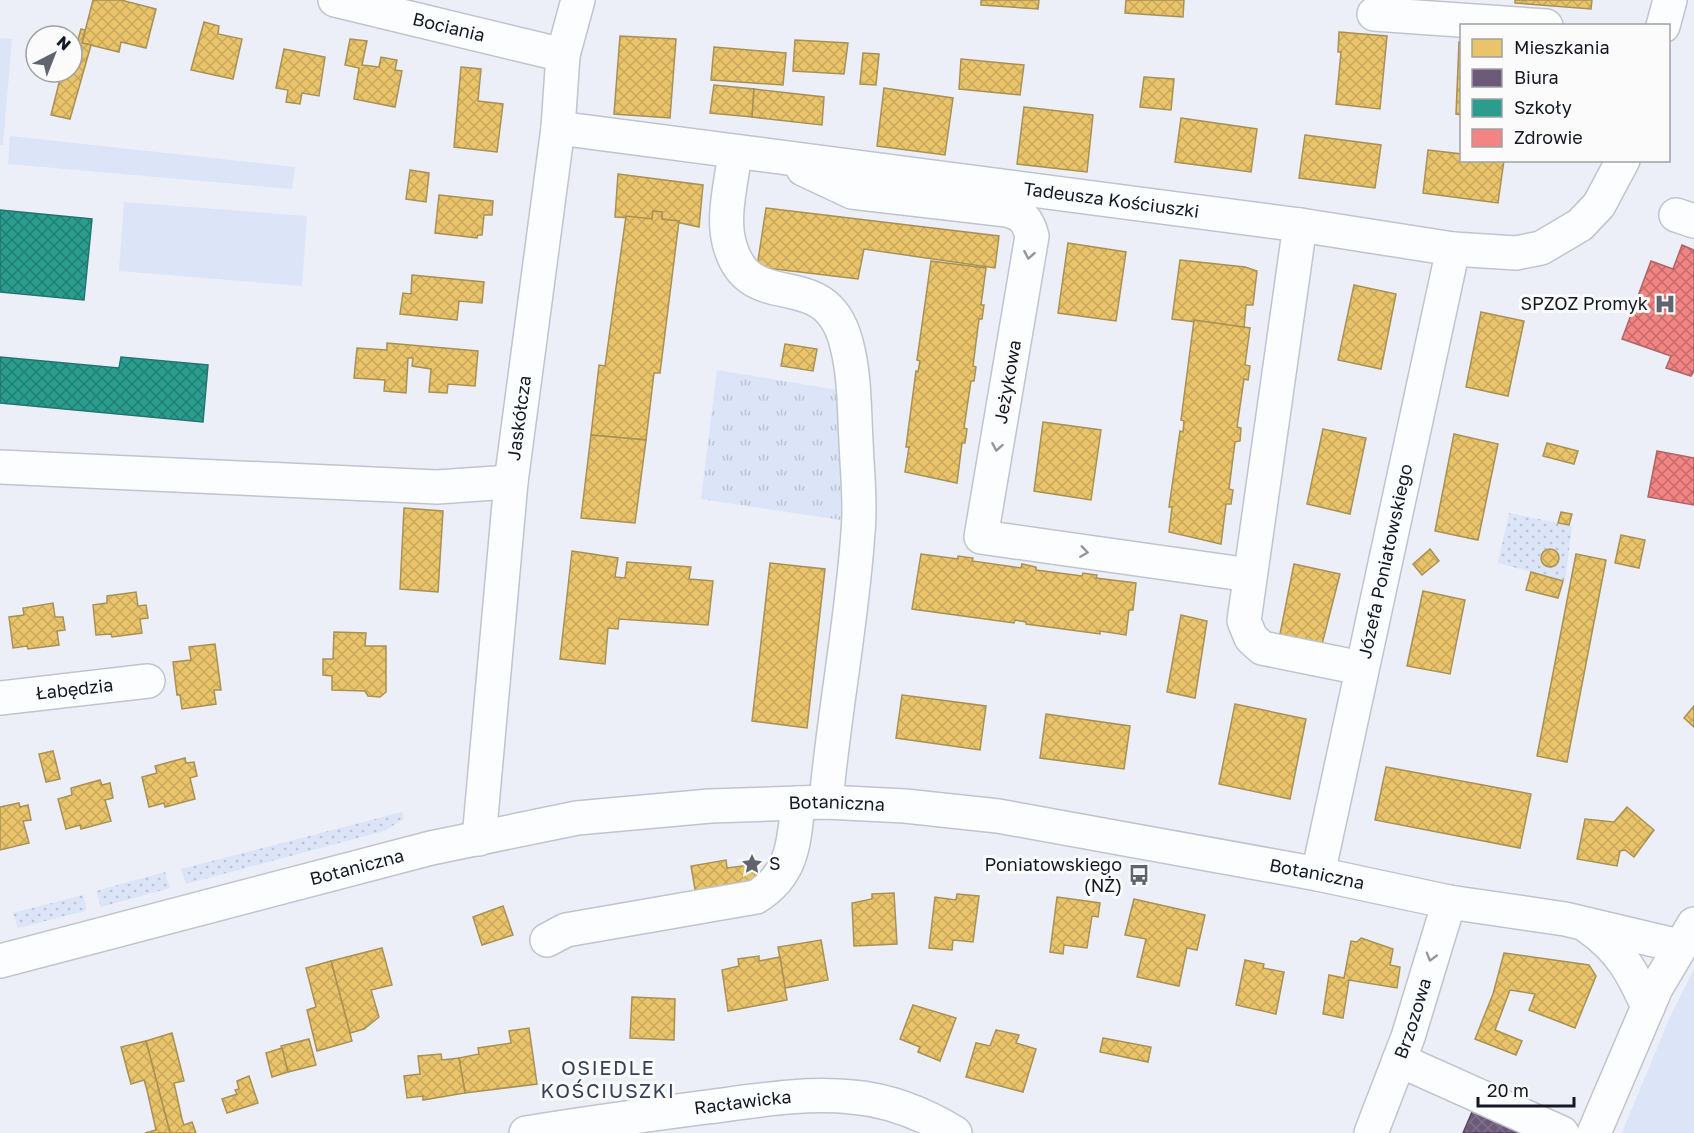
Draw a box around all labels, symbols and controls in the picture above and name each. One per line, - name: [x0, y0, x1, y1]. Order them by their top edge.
- street label: Bociania: [411, 7, 487, 46]
- north arrow: [24, 24, 84, 84]
- legend: [1460, 24, 1670, 162]
- text: N: [53, 31, 75, 54]
- text: Mieszkania: [1514, 36, 1610, 58]
- text: Biura: [1514, 66, 1559, 88]
- text: Szkoły: [1514, 96, 1572, 118]
- text: Zdrowie: [1514, 126, 1583, 148]
- street label: Tadeusza Kościuszki: [1022, 177, 1201, 222]
- one-way arrow: [1023, 249, 1036, 259]
- place label: SPZOZ Promyk: [1521, 292, 1648, 314]
- hospital icon: SPZOZ Promyk: [1653, 292, 1677, 316]
- street label: Jeżykowa: [989, 338, 1025, 425]
- street label: Jaskółcza: [502, 374, 535, 462]
- one-way arrow: [991, 442, 1003, 452]
- street label: Józefa Poniatowskiego: [1353, 462, 1416, 660]
- one-way arrow: [1080, 545, 1089, 557]
- street label: Łabędzia: [35, 673, 114, 704]
- street label: Botaniczna: [788, 790, 886, 815]
- street label: Botaniczna: [307, 844, 406, 889]
- place icon: S: [740, 852, 764, 876]
- place label: S: [769, 852, 781, 874]
- place label: Poniatowskiego (NŻ): [984, 853, 1122, 896]
- street label: Botaniczna: [1268, 853, 1367, 894]
- bus stop icon: Poniatowskiego (NŻ): [1127, 863, 1151, 887]
- one-way arrow: [1426, 952, 1438, 962]
- street label: Brzozowa: [1389, 975, 1435, 1062]
- district label: OSIEDLE KOŚCIUSZKI: [540, 1055, 676, 1102]
- scale bar: [1478, 1070, 1574, 1108]
- text: 20 m: [1487, 1079, 1529, 1101]
- street label: Racławicka: [693, 1085, 792, 1119]

